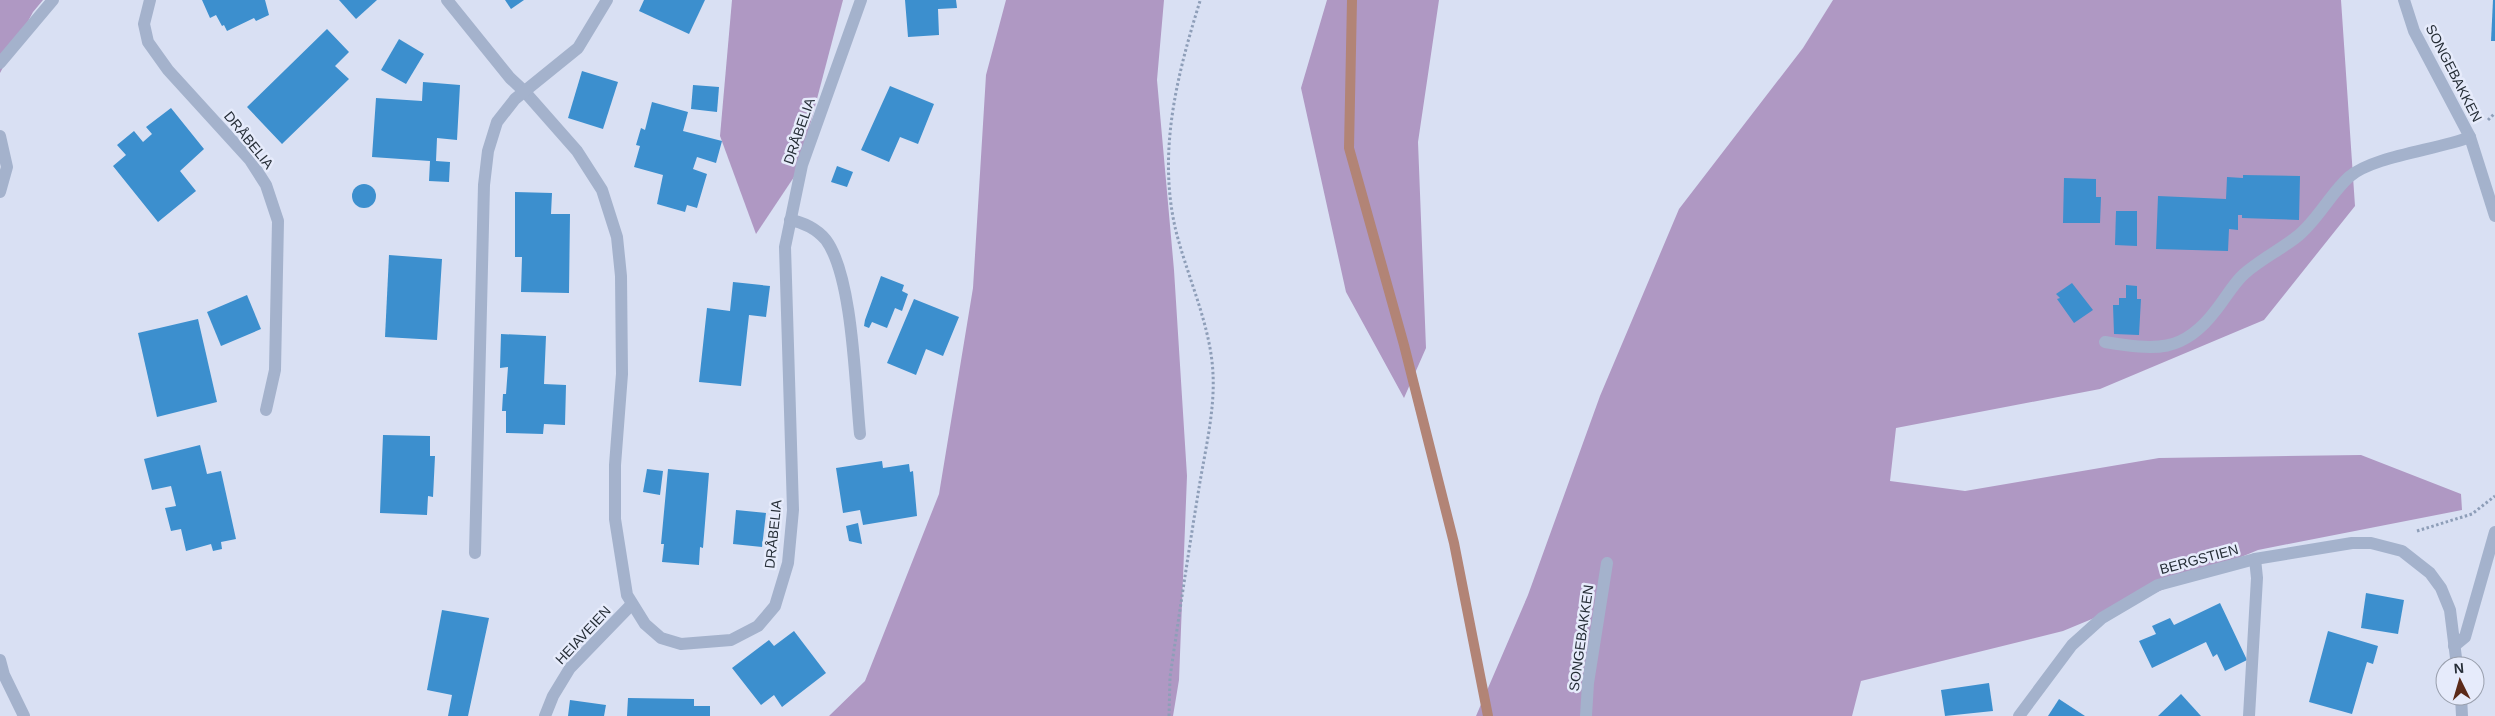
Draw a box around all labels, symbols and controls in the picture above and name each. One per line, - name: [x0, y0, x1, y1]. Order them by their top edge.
- street label: SONGEBAKKEN: [2422, 22, 2486, 124]
- street label: DRÅBELIA: [780, 95, 818, 166]
- street label: DRÅBELIA: [221, 108, 277, 172]
- street label: DRÅBELIA: [761, 498, 785, 569]
- street label: BERGSTIEN: [2158, 541, 2240, 577]
- street label: SONGEBAKKEN: [1566, 584, 1596, 692]
- street label: HEIAVEIEN: [552, 603, 614, 667]
- north arrow: [2435, 656, 2485, 706]
- text: N: [2453, 660, 2465, 676]

